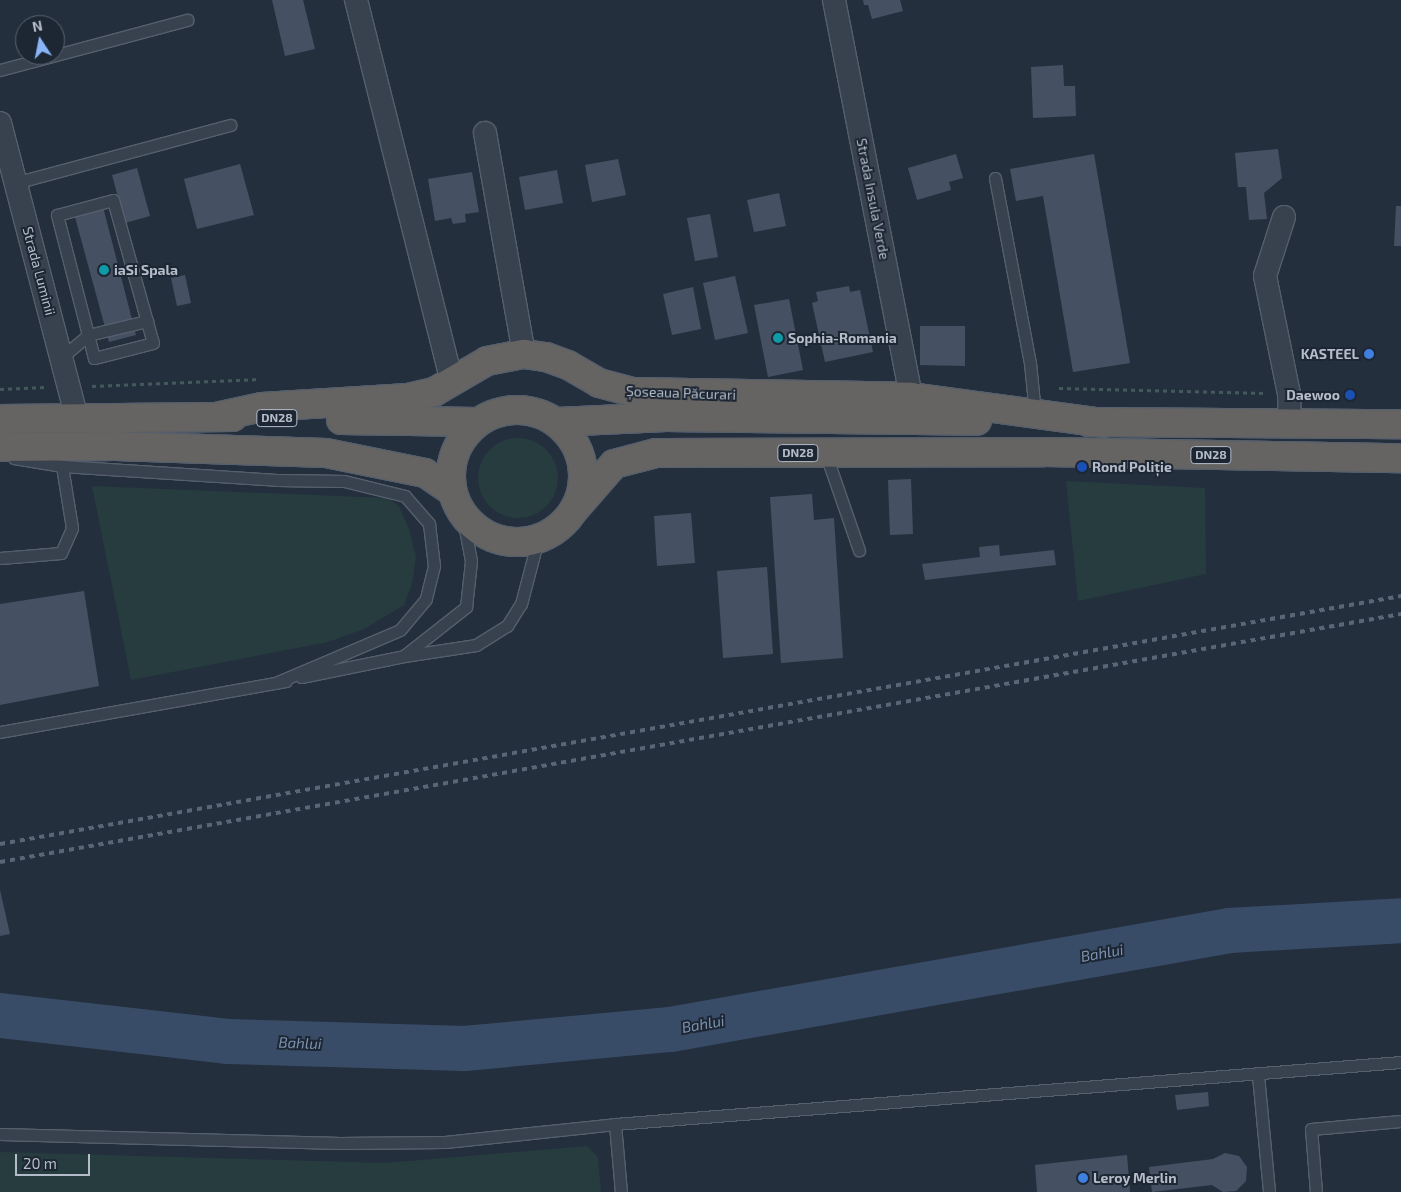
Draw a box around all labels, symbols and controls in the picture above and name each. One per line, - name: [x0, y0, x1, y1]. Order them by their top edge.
- north arrow: [15, 15, 65, 65]
- text: N: [31, 16, 44, 35]
- street label: Strada Insula Verde: [853, 137, 893, 261]
- street label: Strada Luminii: [19, 225, 59, 317]
- place label: iaSi Spala: [114, 262, 178, 278]
- marker: iaSi Spala: [98, 264, 110, 276]
- place label: Sophia-Romania: [788, 330, 897, 346]
- marker: Sophia-Romania: [772, 332, 784, 344]
- place label: KASTEEL: [1301, 346, 1359, 362]
- marker: KASTEEL: [1363, 348, 1375, 360]
- street label: Șoseaua Păcurari: [626, 383, 736, 403]
- place label: Daewoo: [1286, 387, 1340, 403]
- marker: Daewoo: [1344, 389, 1356, 401]
- road number: DN28: [256, 408, 298, 428]
- road number: DN28: [777, 443, 819, 462]
- road number: DN28: [1190, 446, 1232, 464]
- place label: Rond Poliție: [1092, 459, 1172, 475]
- marker: Rond Poliție: [1076, 461, 1088, 473]
- water label: Bahlui: [1079, 940, 1125, 966]
- water label: Bahlui: [680, 1011, 726, 1037]
- water label: Bahlui: [278, 1033, 322, 1053]
- scale bar: [18, 1144, 92, 1176]
- text: 20 m: [23, 1154, 57, 1172]
- place label: Leroy Merlin: [1093, 1170, 1177, 1186]
- marker: Leroy Merlin: [1077, 1172, 1089, 1184]

